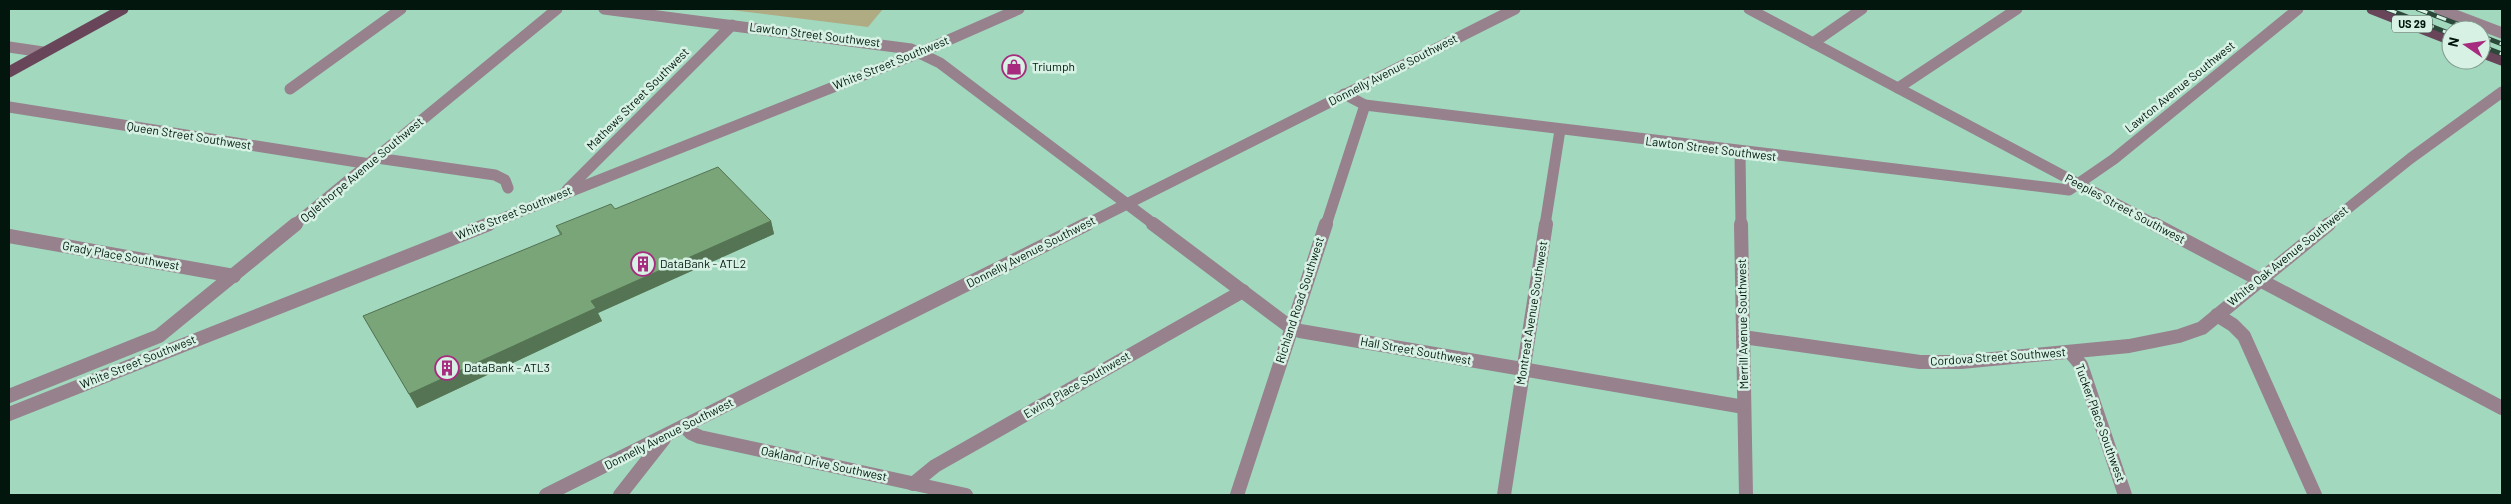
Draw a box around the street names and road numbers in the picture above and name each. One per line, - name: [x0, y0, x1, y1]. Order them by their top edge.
- road number: US 29: [2392, 15, 2432, 32]
- street label: Lawton Street Southwest: [749, 19, 881, 49]
- street label: Donnelly Avenue Southwest: [1326, 30, 1459, 108]
- street label: White Street Southwest: [831, 32, 951, 92]
- street label: Lawton Avenue Southwest: [2122, 38, 2237, 135]
- street label: Mathews Street Southwest: [583, 44, 691, 152]
- street label: Oglethorpe Avenue Southwest: [297, 114, 426, 225]
- street label: Queen Street Southwest: [126, 118, 252, 152]
- street label: Lawton Street Southwest: [1645, 133, 1777, 163]
- street label: Peeples Street Southwest: [2063, 170, 2188, 246]
- street label: White Street Southwest: [454, 182, 574, 242]
- street label: White Oak Avenue Southwest: [2224, 202, 2350, 308]
- street label: Donnelly Avenue Southwest: [964, 212, 1097, 290]
- street label: Richland Road Southwest: [1272, 235, 1326, 365]
- street label: Grady Place Southwest: [61, 238, 181, 272]
- street label: Montreat Avenue Southwest: [1513, 240, 1549, 386]
- street label: Merrill Avenue Southwest: [1734, 258, 1750, 390]
- street label: White Street Southwest: [78, 331, 198, 391]
- street label: Hall Street Southwest: [1359, 333, 1473, 367]
- street label: Cordova Street Southwest: [1930, 344, 2066, 368]
- street label: Ewing Place Southwest: [1021, 348, 1132, 420]
- street label: Tucker Place Southwest: [2073, 362, 2129, 484]
- street label: Donnelly Avenue Southwest: [602, 394, 735, 472]
- street label: Oakland Drive Southwest: [760, 443, 888, 483]

